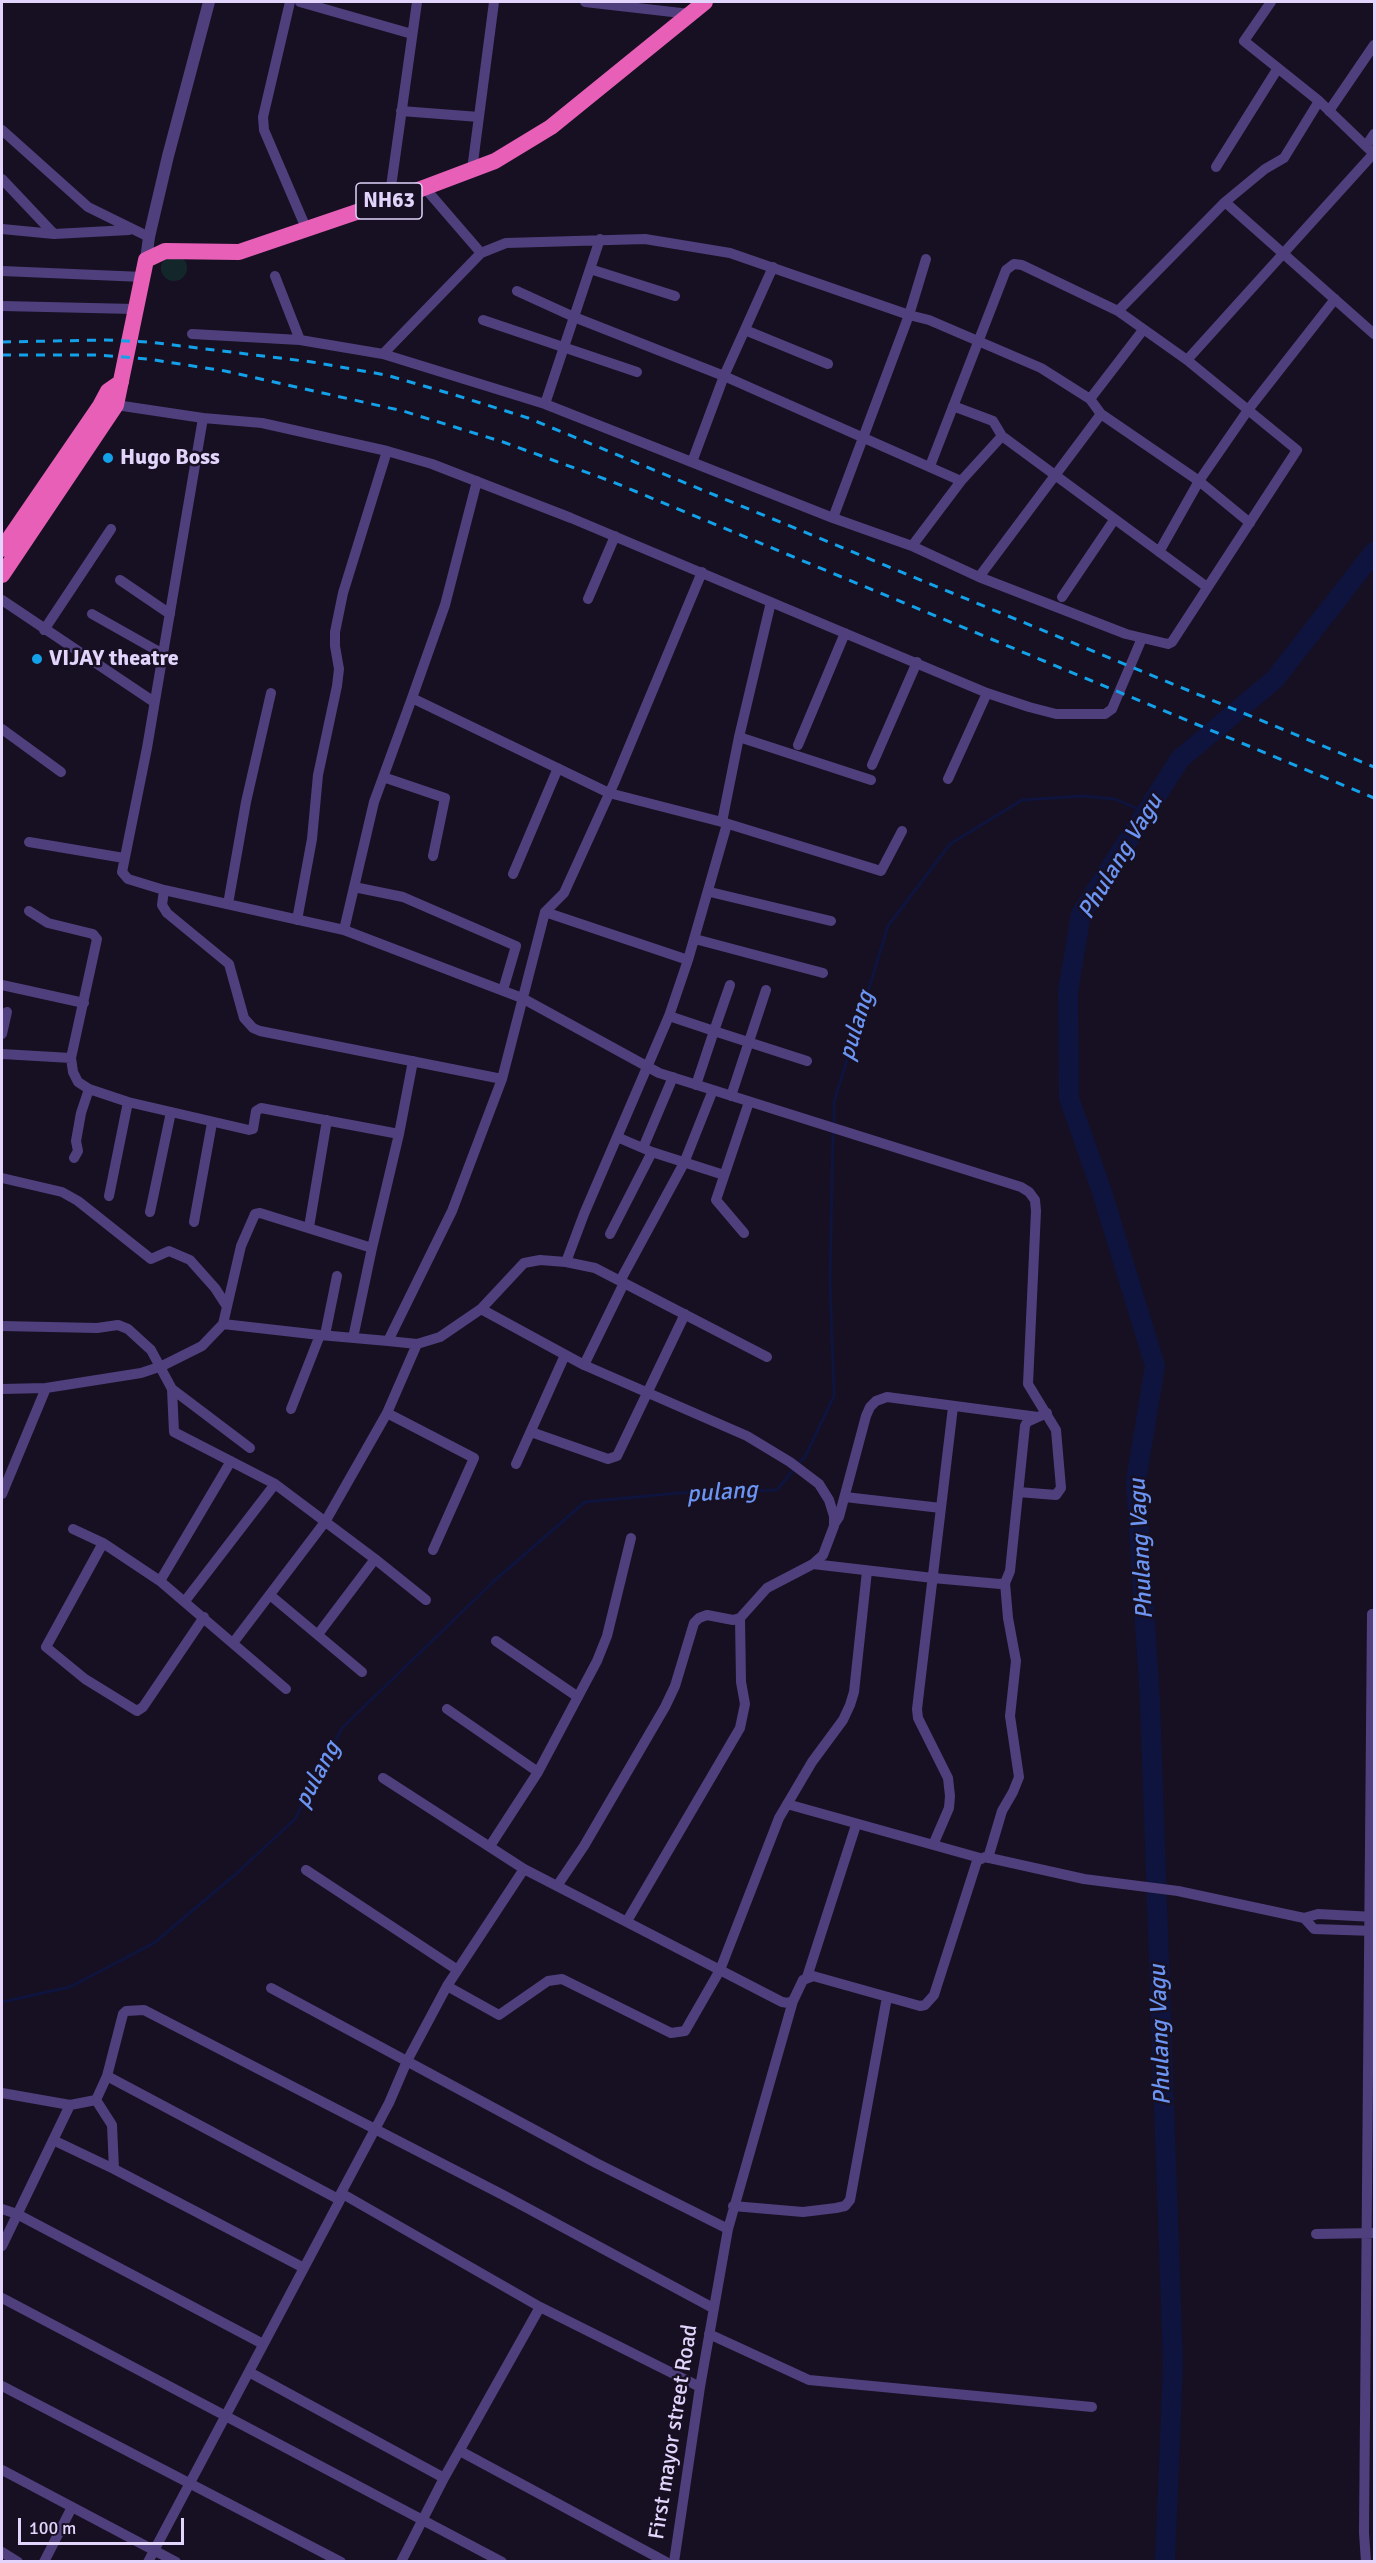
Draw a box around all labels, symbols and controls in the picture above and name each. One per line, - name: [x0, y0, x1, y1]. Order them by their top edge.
- road number: NH63: [356, 183, 422, 219]
- place label: Hugo Boss: [120, 445, 220, 471]
- marker: Hugo Boss: [101, 451, 115, 465]
- place label: VIJAY theatre: [49, 646, 179, 672]
- marker: VIJAY theatre: [30, 652, 44, 666]
- water label: Phulang Vagu: [1072, 789, 1170, 925]
- water label: pulang: [833, 988, 881, 1064]
- water label: pulang: [686, 1476, 758, 1510]
- water label: Phulang Vagu: [1124, 1478, 1160, 1620]
- water label: pulang: [289, 1737, 347, 1813]
- water label: Phulang Vagu: [1144, 1964, 1178, 2106]
- street label: First mayor street Road: [644, 2323, 704, 2541]
- scale bar: [21, 2506, 188, 2544]
- text: 100 m: [29, 2517, 76, 2539]

